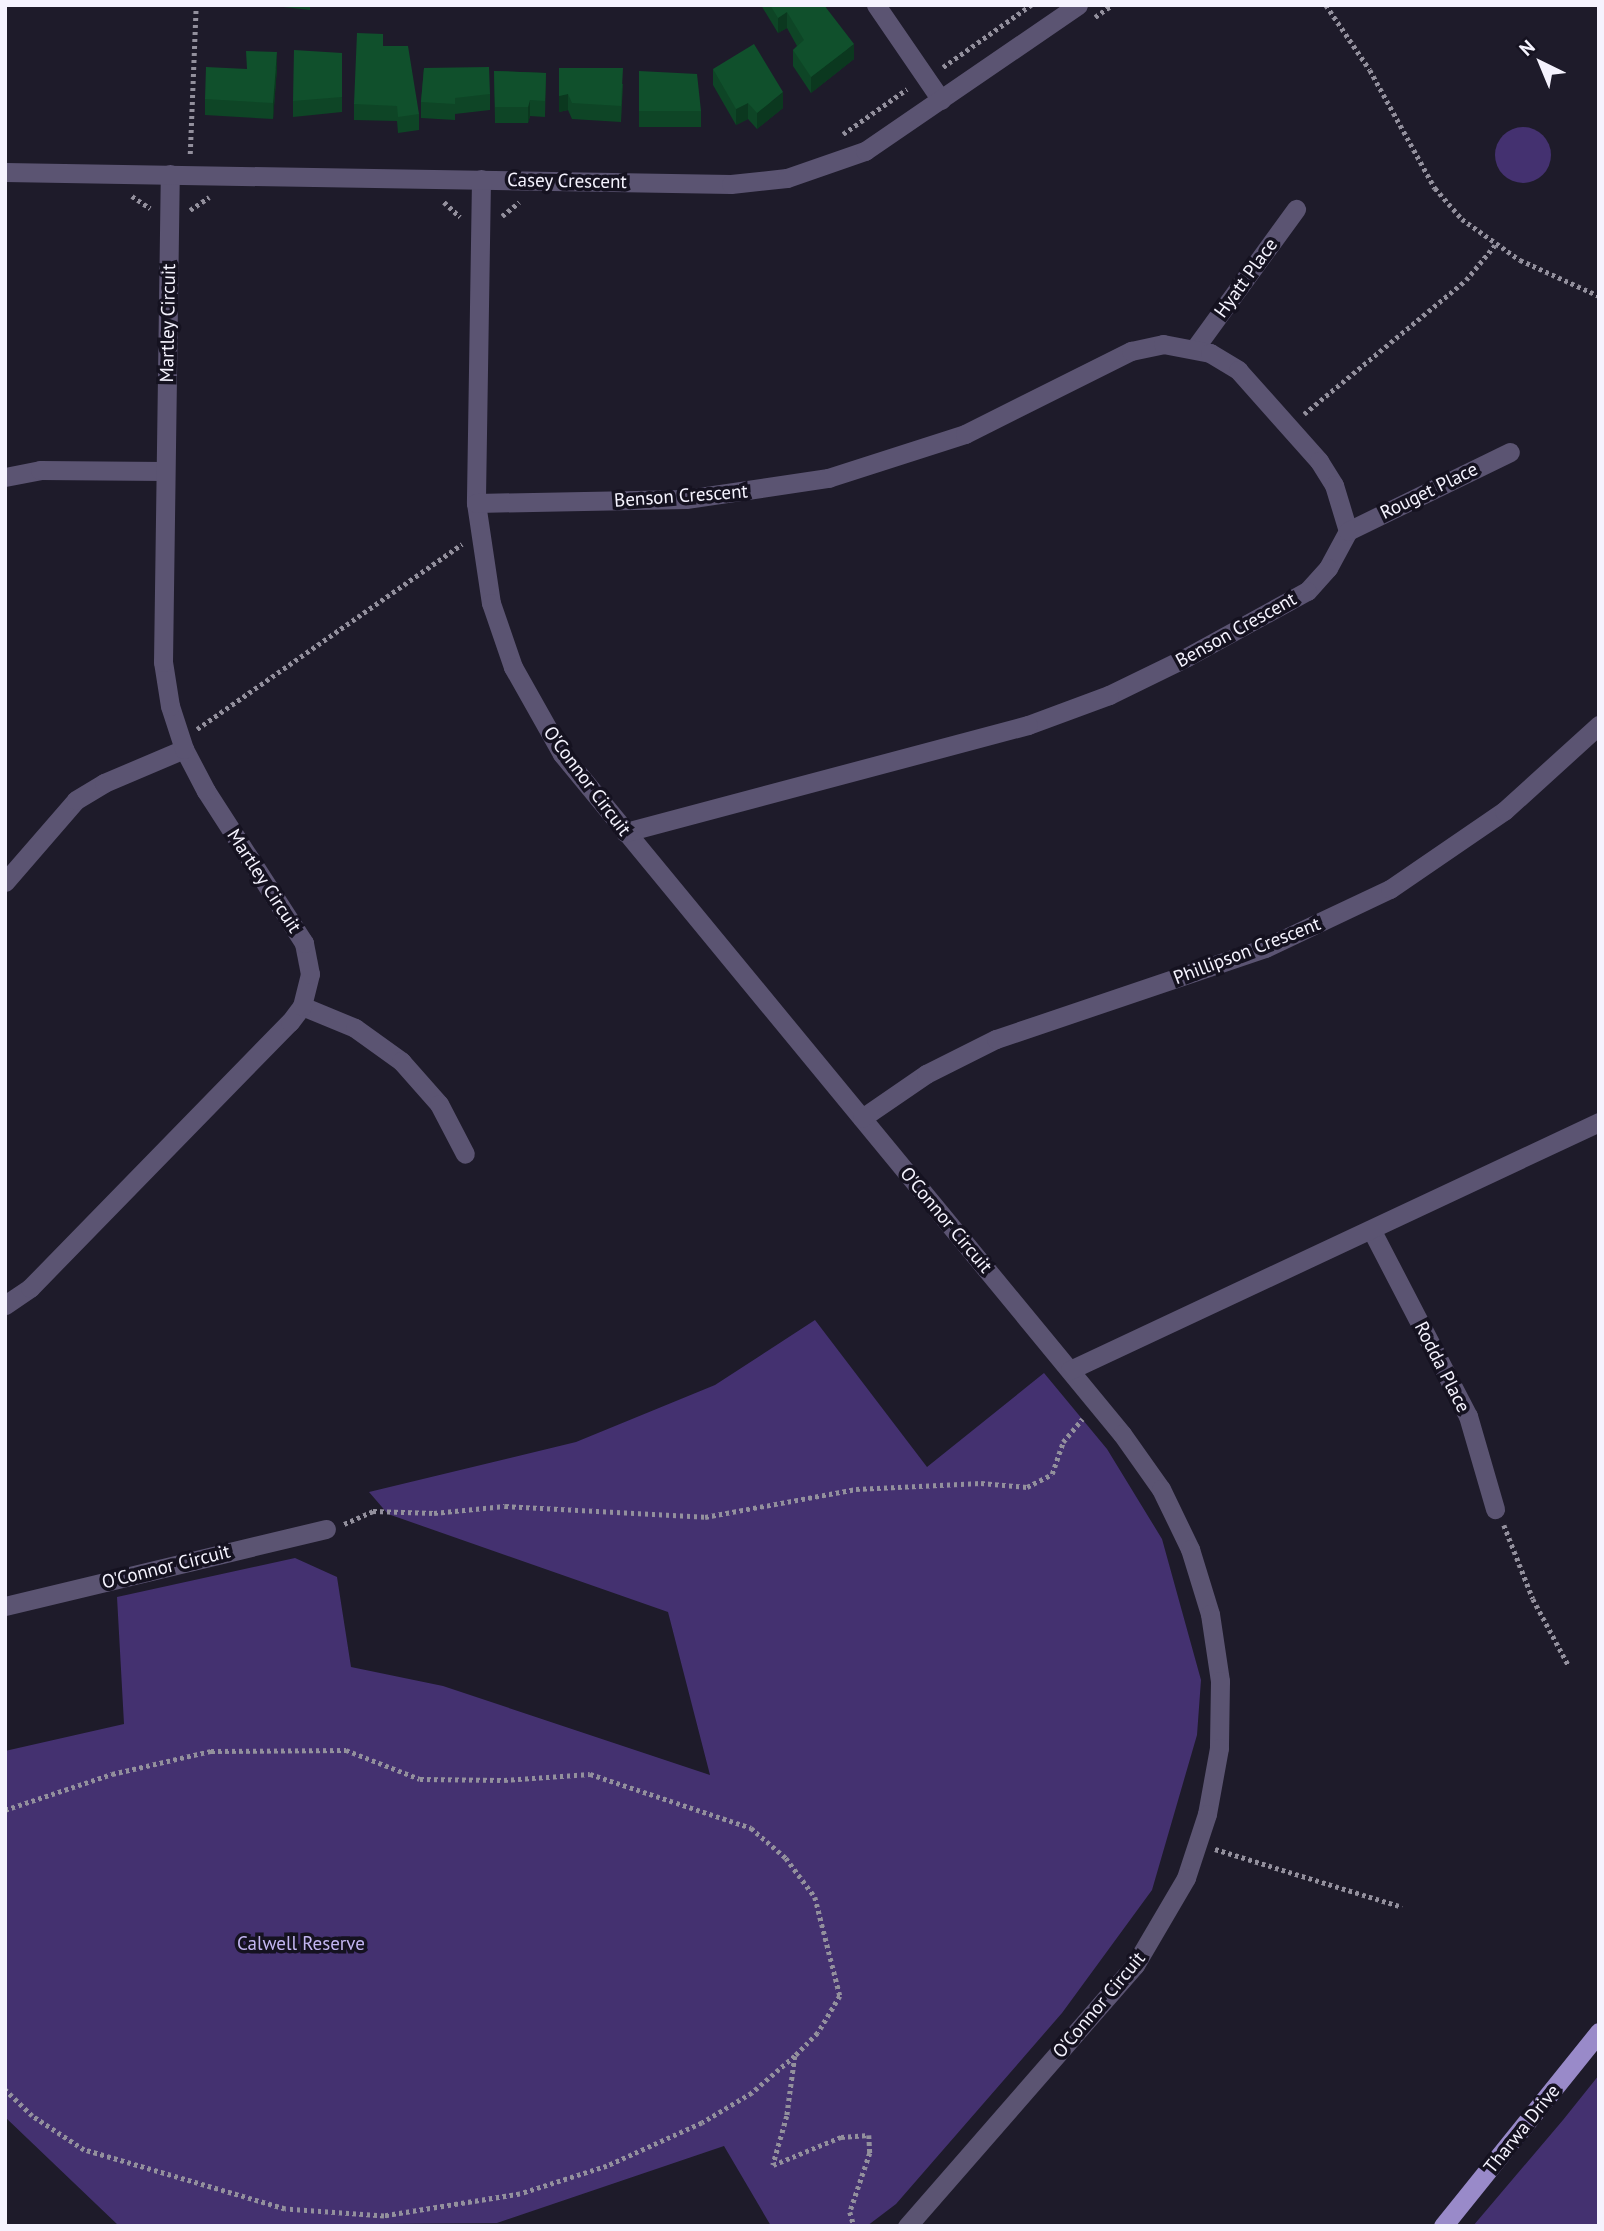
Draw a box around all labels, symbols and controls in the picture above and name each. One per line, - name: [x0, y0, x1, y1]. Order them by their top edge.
- north arrow: [1506, 28, 1576, 98]
- text: N: [1514, 35, 1539, 61]
- street label: Casey Crescent: [507, 169, 627, 193]
- street label: Hyatt Place: [1210, 234, 1282, 322]
- street label: Martley Circuit: [156, 263, 180, 383]
- street label: Rouget Place: [1377, 458, 1481, 524]
- street label: Benson Crescent: [613, 480, 749, 512]
- street label: Benson Crescent: [1172, 588, 1300, 672]
- street label: O'Connor Circuit: [538, 722, 636, 840]
- street label: Martley Circuit: [222, 825, 306, 937]
- street label: Phillipson Crescent: [1170, 912, 1324, 990]
- street label: O'Connor Circuit: [895, 1162, 997, 1278]
- street label: Rodda Place: [1409, 1318, 1475, 1416]
- street label: O'Connor Circuit: [100, 1540, 232, 1594]
- park label: Calwell Reserve: [237, 1933, 365, 1955]
- street label: O'Connor Circuit: [1048, 1947, 1150, 2063]
- street label: Tharwa Drive: [1479, 2080, 1565, 2178]

